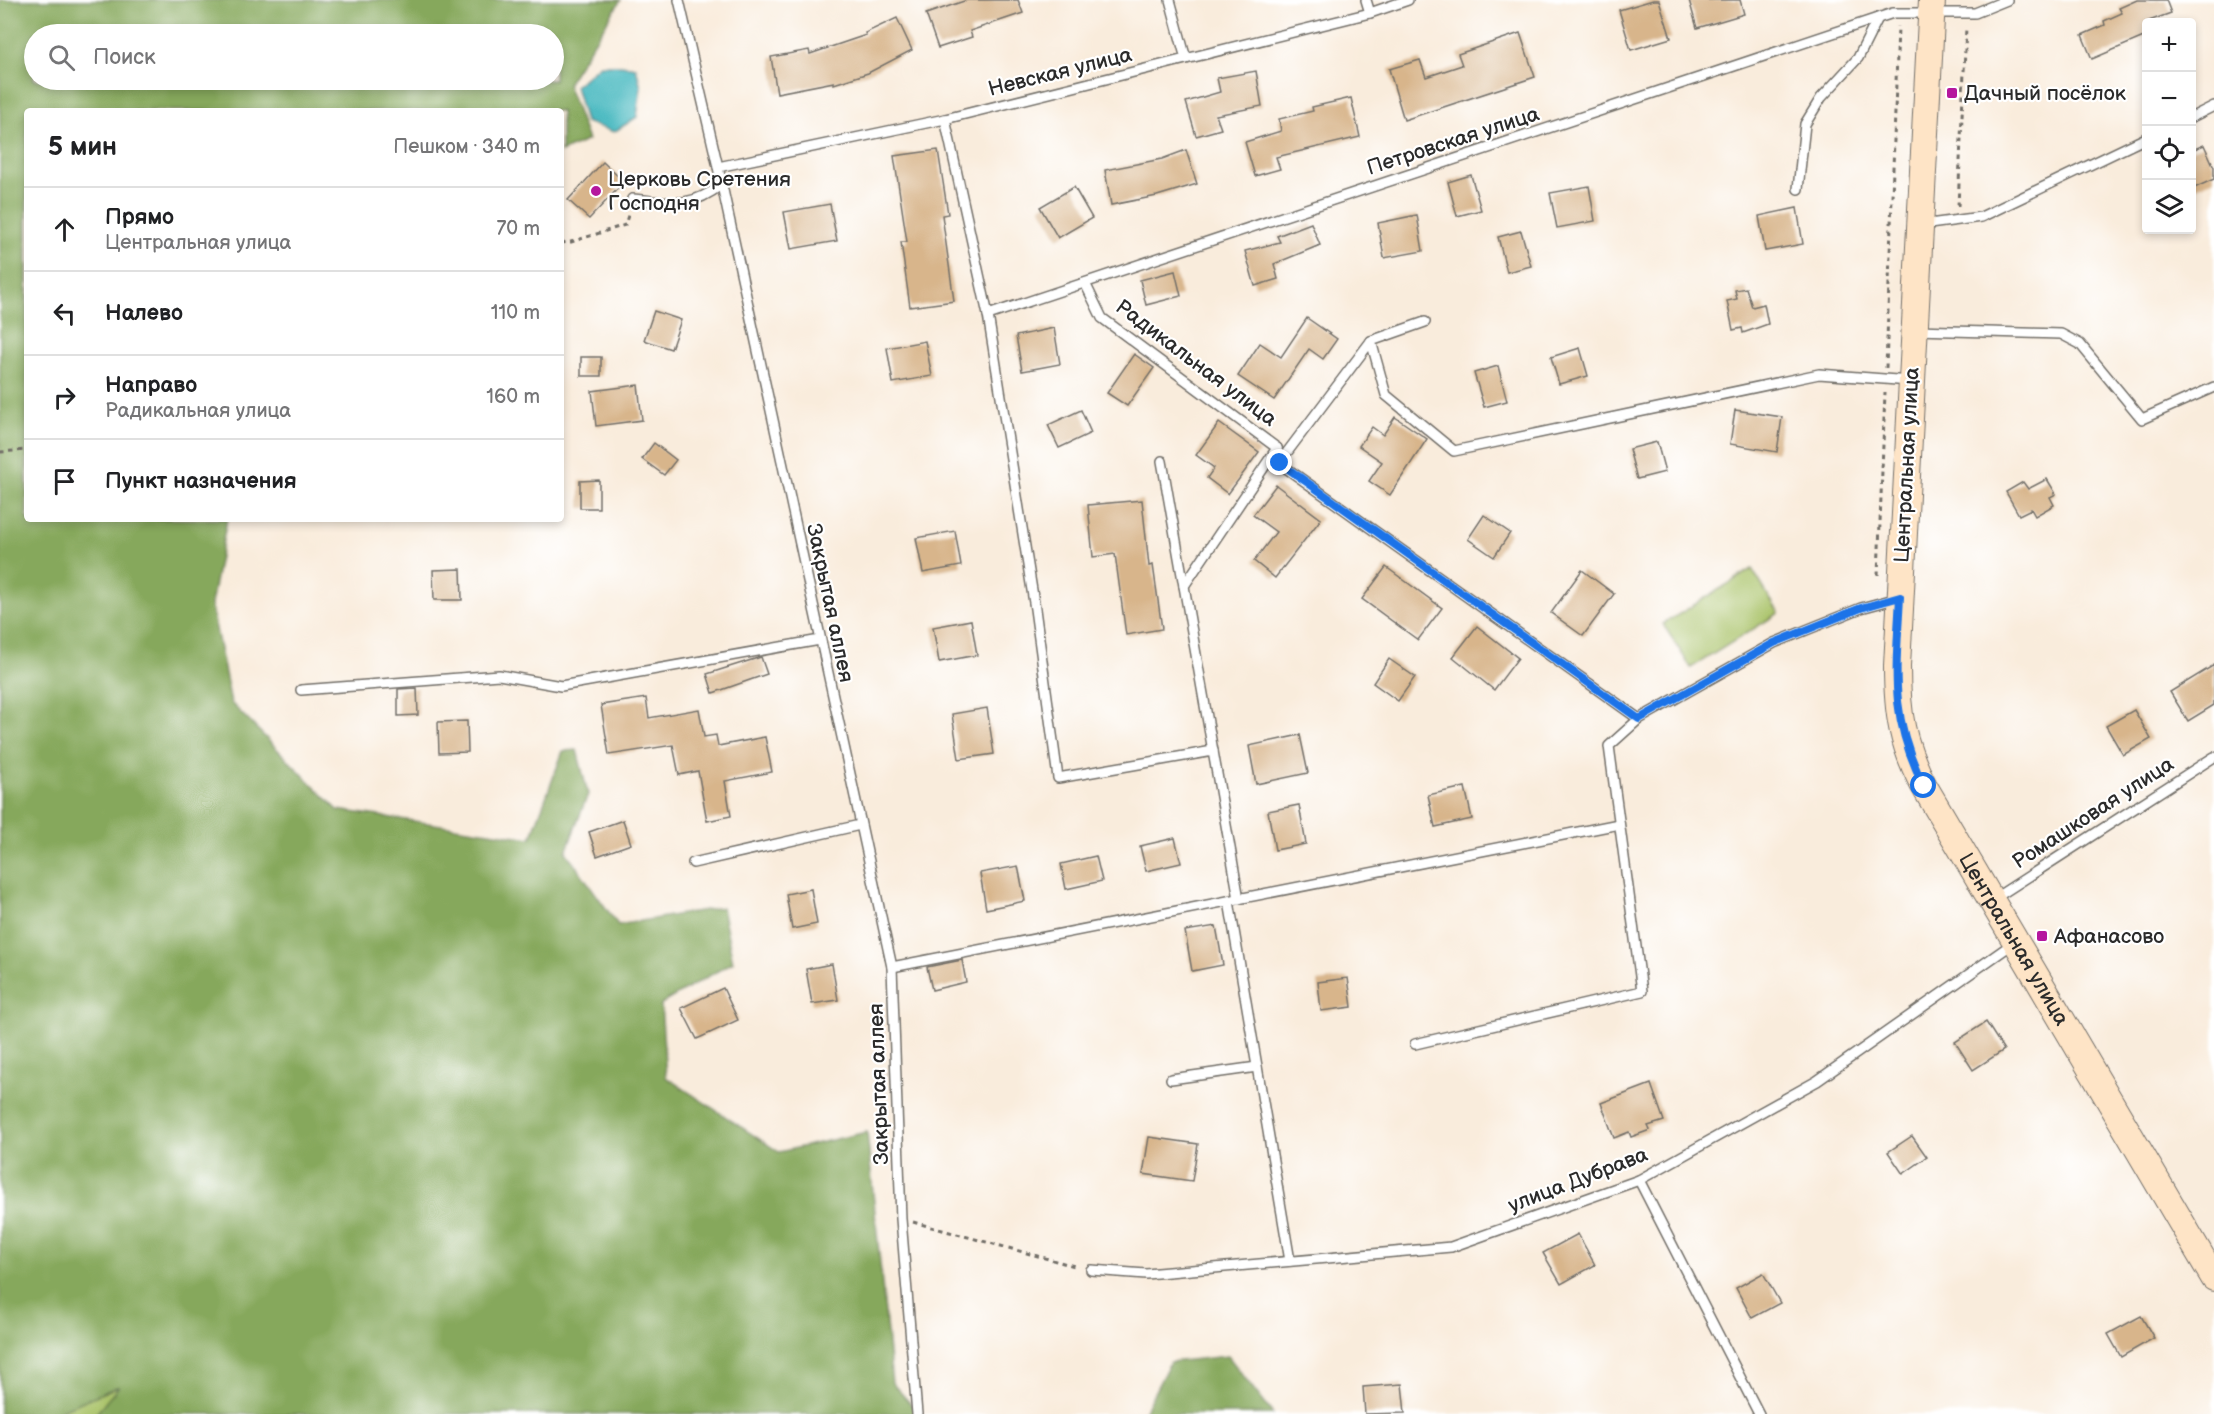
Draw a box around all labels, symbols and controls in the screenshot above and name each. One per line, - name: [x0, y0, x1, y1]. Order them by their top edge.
- map controls: [2142, 18, 2196, 234]
- button: +: [2142, 18, 2196, 72]
- search box: [24, 24, 564, 90]
- icon: search: [45, 41, 78, 74]
- street label: Невская улица: [986, 42, 1135, 102]
- text: Поиск: [93, 44, 156, 71]
- button: −: [2142, 72, 2196, 126]
- place label: Дачный посёлок: [1964, 81, 2126, 106]
- marker: Дачный посёлок: [1945, 86, 1959, 100]
- street label: Петровская улица: [1364, 101, 1543, 181]
- button: locate: [2142, 126, 2196, 180]
- text: 5 мин: [48, 132, 117, 163]
- text: Пешком · 340 m: [393, 135, 540, 159]
- place label: Церковь Сретения Господня: [608, 167, 791, 216]
- button: layers: [2142, 180, 2196, 234]
- marker: Церковь Сретения Господня: [589, 184, 603, 198]
- text: Прямо: [105, 204, 174, 231]
- icon: ahead: [48, 213, 81, 246]
- text: 70 m: [496, 217, 540, 241]
- text: Центральная улица: [105, 231, 291, 255]
- street label: Радикальная улица: [1110, 294, 1282, 432]
- icon: left: [48, 297, 81, 330]
- text: Налево: [105, 300, 183, 327]
- text: 110 m: [491, 301, 540, 325]
- street label: Центральная улица: [1889, 366, 1925, 563]
- text: Направо: [105, 372, 197, 399]
- icon: right: [48, 381, 81, 414]
- text: 160 m: [486, 385, 540, 409]
- text: Радикальная улица: [105, 399, 291, 423]
- route end: [1266, 449, 1292, 475]
- icon: arrive: [48, 465, 81, 498]
- text: Пункт назначения: [105, 468, 297, 495]
- street label: Закрытая аллея: [801, 521, 859, 685]
- street label: Ромашковая улица: [2008, 751, 2179, 874]
- route start: [1910, 772, 1936, 798]
- street label: Центральная улица: [1954, 848, 2075, 1030]
- place label: Афанасово: [2053, 924, 2164, 949]
- marker: Афанасово: [2035, 929, 2049, 943]
- street label: Закрытая аллея: [864, 1003, 894, 1165]
- street label: улица Дубрава: [1505, 1142, 1652, 1218]

